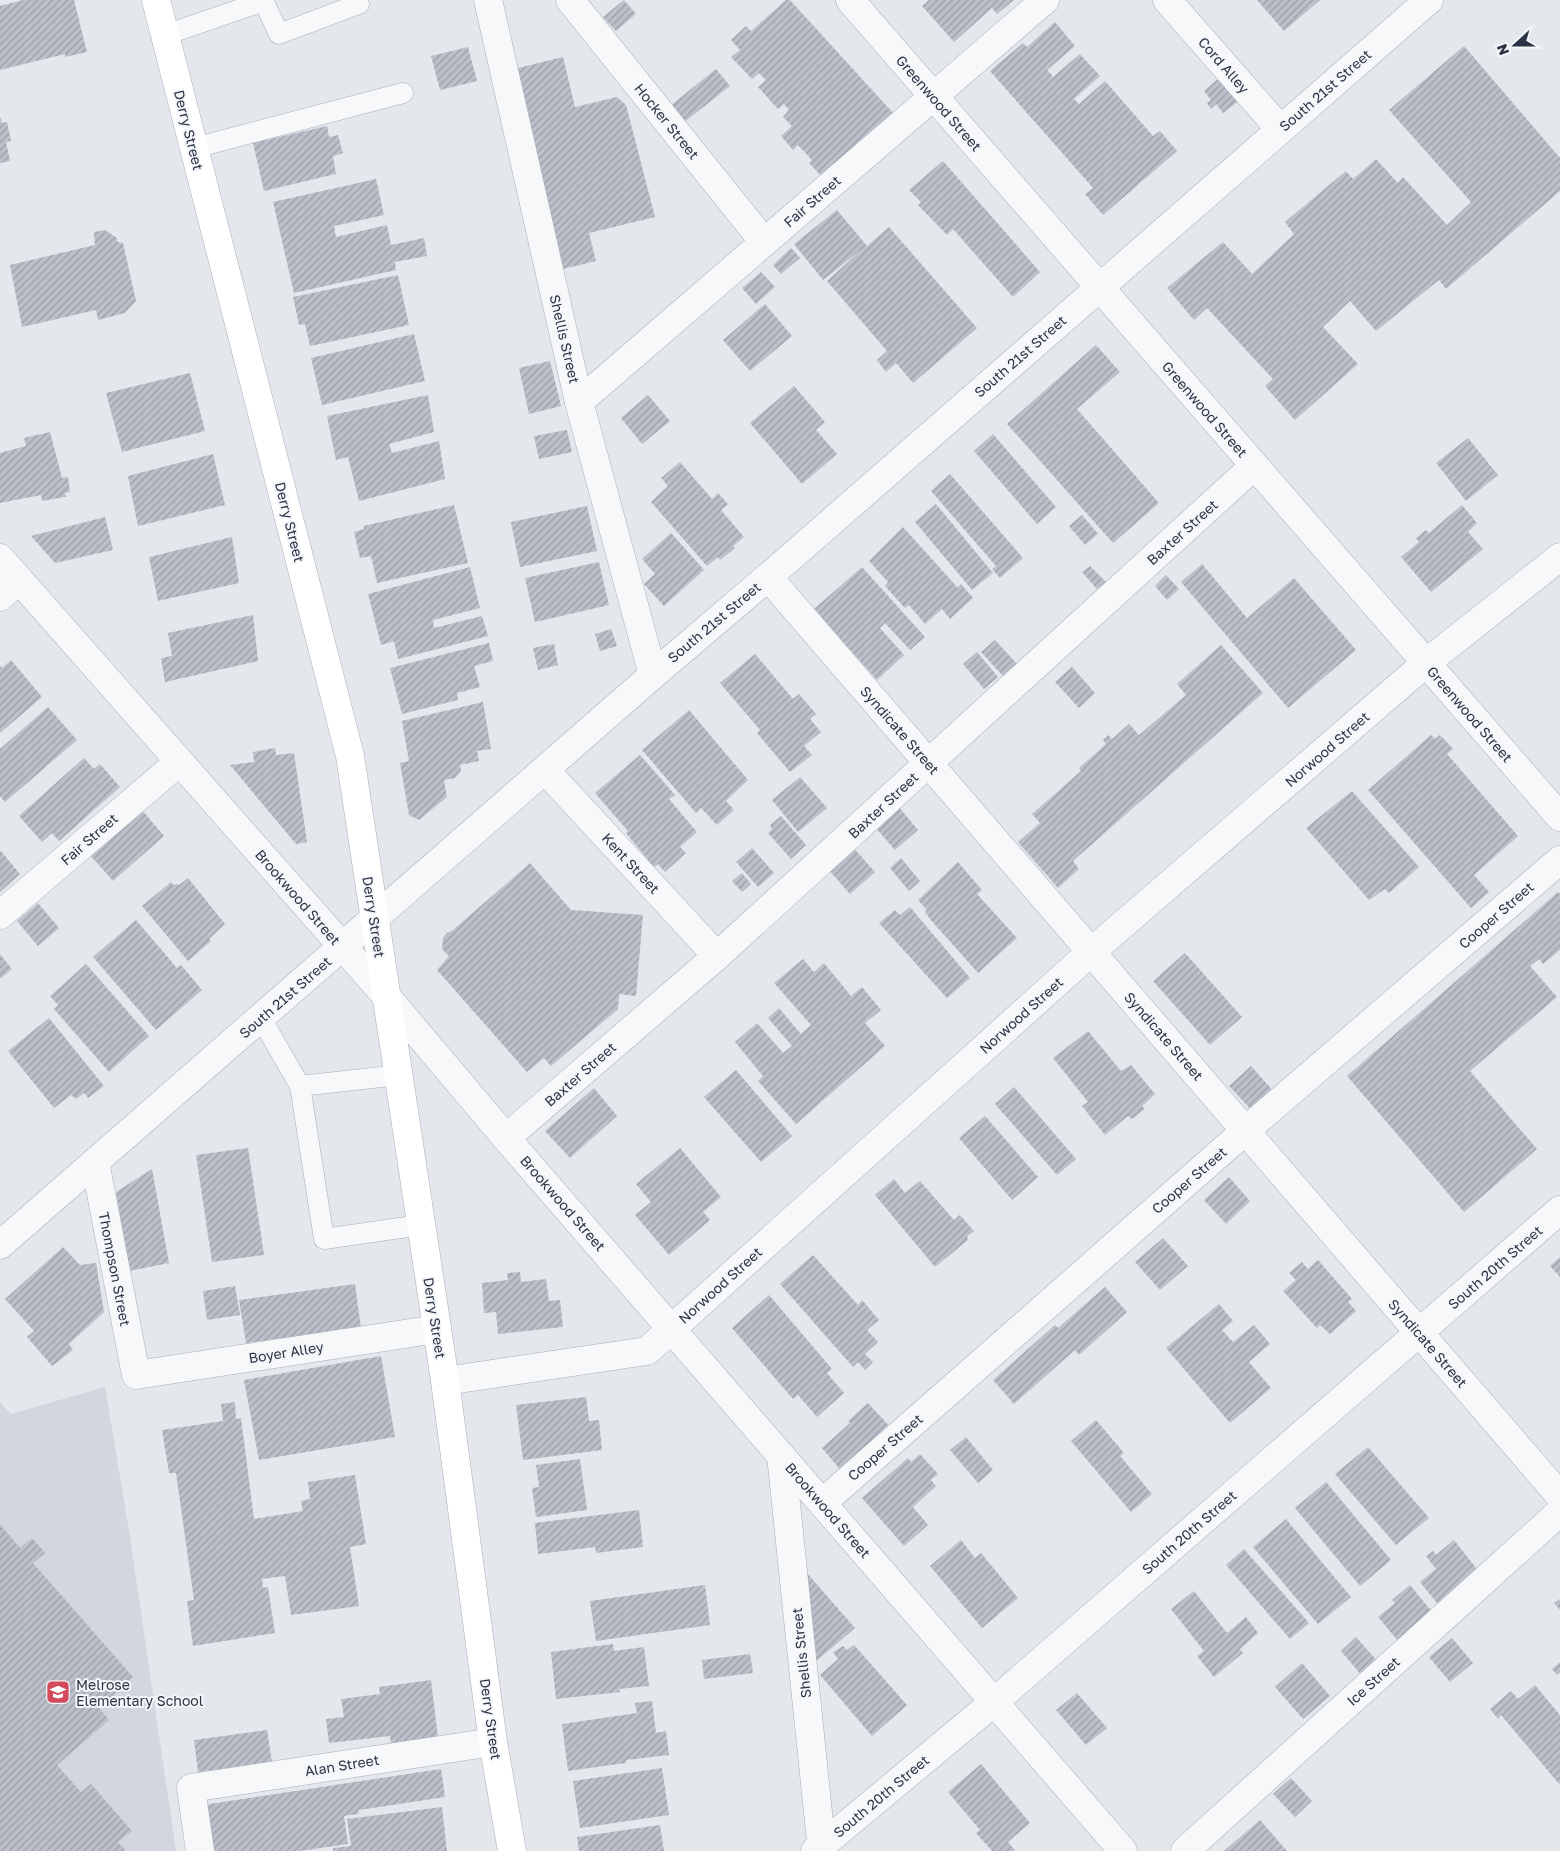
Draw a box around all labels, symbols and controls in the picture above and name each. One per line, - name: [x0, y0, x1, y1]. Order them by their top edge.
- north arrow: [1490, 20, 1540, 70]
- street label: Cord Alley: [1195, 33, 1253, 97]
- text: N: [1493, 42, 1512, 58]
- street label: South 21st Street: [1275, 45, 1375, 135]
- street label: Greenwood Street: [893, 52, 985, 154]
- street label: Hocker Street: [631, 80, 703, 162]
- street label: Derry Street: [171, 88, 207, 172]
- street label: Fair Street: [780, 172, 844, 230]
- street label: Shellis Street: [547, 293, 583, 385]
- street label: South 21st Street: [970, 311, 1070, 401]
- street label: Greenwood Street: [1159, 358, 1251, 460]
- street label: Derry Street: [272, 480, 308, 564]
- street label: Baxter Street: [1143, 496, 1221, 568]
- street label: South 21st Street: [664, 578, 764, 666]
- street label: Greenwood Street: [1424, 663, 1516, 765]
- street label: Syndicate Street: [857, 682, 943, 778]
- street label: Norwood Street: [1281, 708, 1373, 790]
- street label: Baxter Street: [845, 768, 921, 842]
- street label: Fair Street: [57, 810, 121, 868]
- street label: Kent Street: [599, 829, 663, 897]
- street label: Brookwood Street: [252, 846, 344, 948]
- street label: Derry Street: [359, 875, 389, 959]
- street label: Cooper Street: [1455, 878, 1537, 952]
- street label: South 21st Street: [235, 952, 335, 1042]
- street label: Norwood Street: [976, 973, 1066, 1057]
- street label: Syndicate Street: [1121, 988, 1207, 1084]
- street label: Baxter Street: [541, 1038, 619, 1110]
- street label: Cooper Street: [1148, 1143, 1230, 1217]
- street label: Brookwood Street: [517, 1152, 609, 1254]
- street label: Thompson Street: [96, 1210, 134, 1328]
- street label: South 20th Street: [1444, 1221, 1546, 1313]
- street label: Norwood Street: [675, 1243, 765, 1327]
- street label: Derry Street: [420, 1276, 450, 1360]
- street label: Syndicate Street: [1385, 1295, 1471, 1391]
- street label: Boyer Alley: [247, 1338, 325, 1366]
- street label: Cooper Street: [844, 1410, 926, 1484]
- street label: Brookwood Street: [782, 1459, 874, 1561]
- street label: South 20th Street: [1138, 1486, 1240, 1578]
- street label: Shellis Street: [788, 1607, 814, 1699]
- street label: Ice Street: [1343, 1653, 1403, 1709]
- place label: Melrose Elementary School: [76, 1676, 203, 1709]
- street label: Derry Street: [477, 1677, 505, 1761]
- school or university icon: Melrose Elementary School: [45, 1679, 71, 1705]
- street label: Alan Street: [304, 1751, 380, 1779]
- street label: South 20th Street: [830, 1751, 932, 1841]

